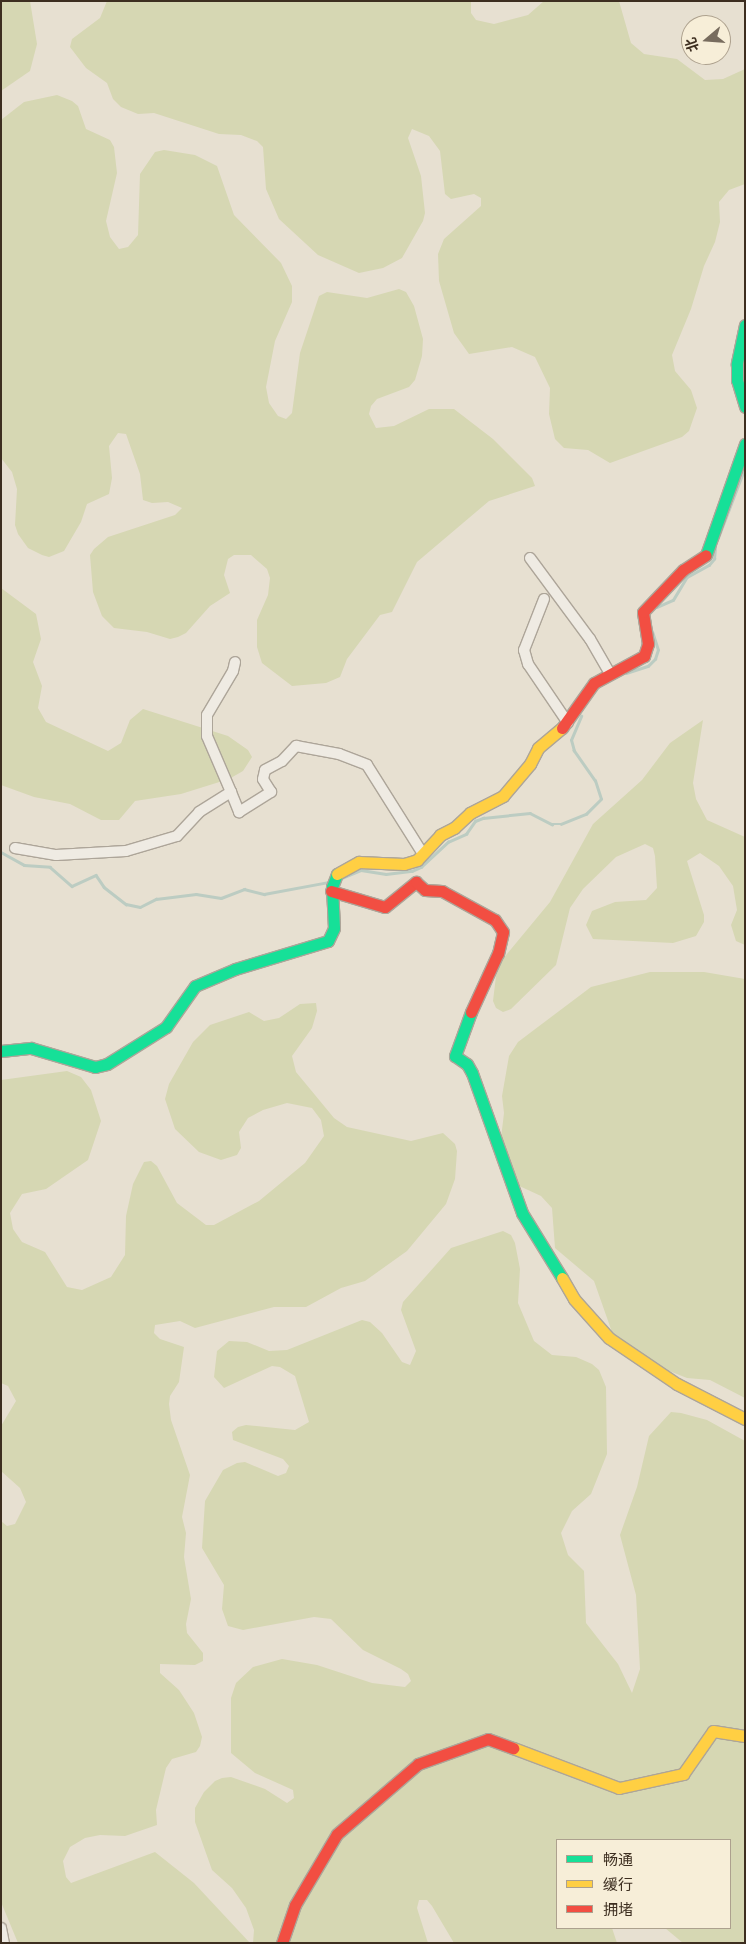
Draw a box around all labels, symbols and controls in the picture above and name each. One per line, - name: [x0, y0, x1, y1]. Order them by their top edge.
- north arrow: [681, 15, 731, 65]
- text: 北: [682, 35, 702, 54]
- legend: [556, 1839, 731, 1929]
- text: 畅通: [603, 1851, 633, 1869]
- text: 缓行: [603, 1876, 633, 1894]
- text: 拥堵: [603, 1901, 633, 1919]

